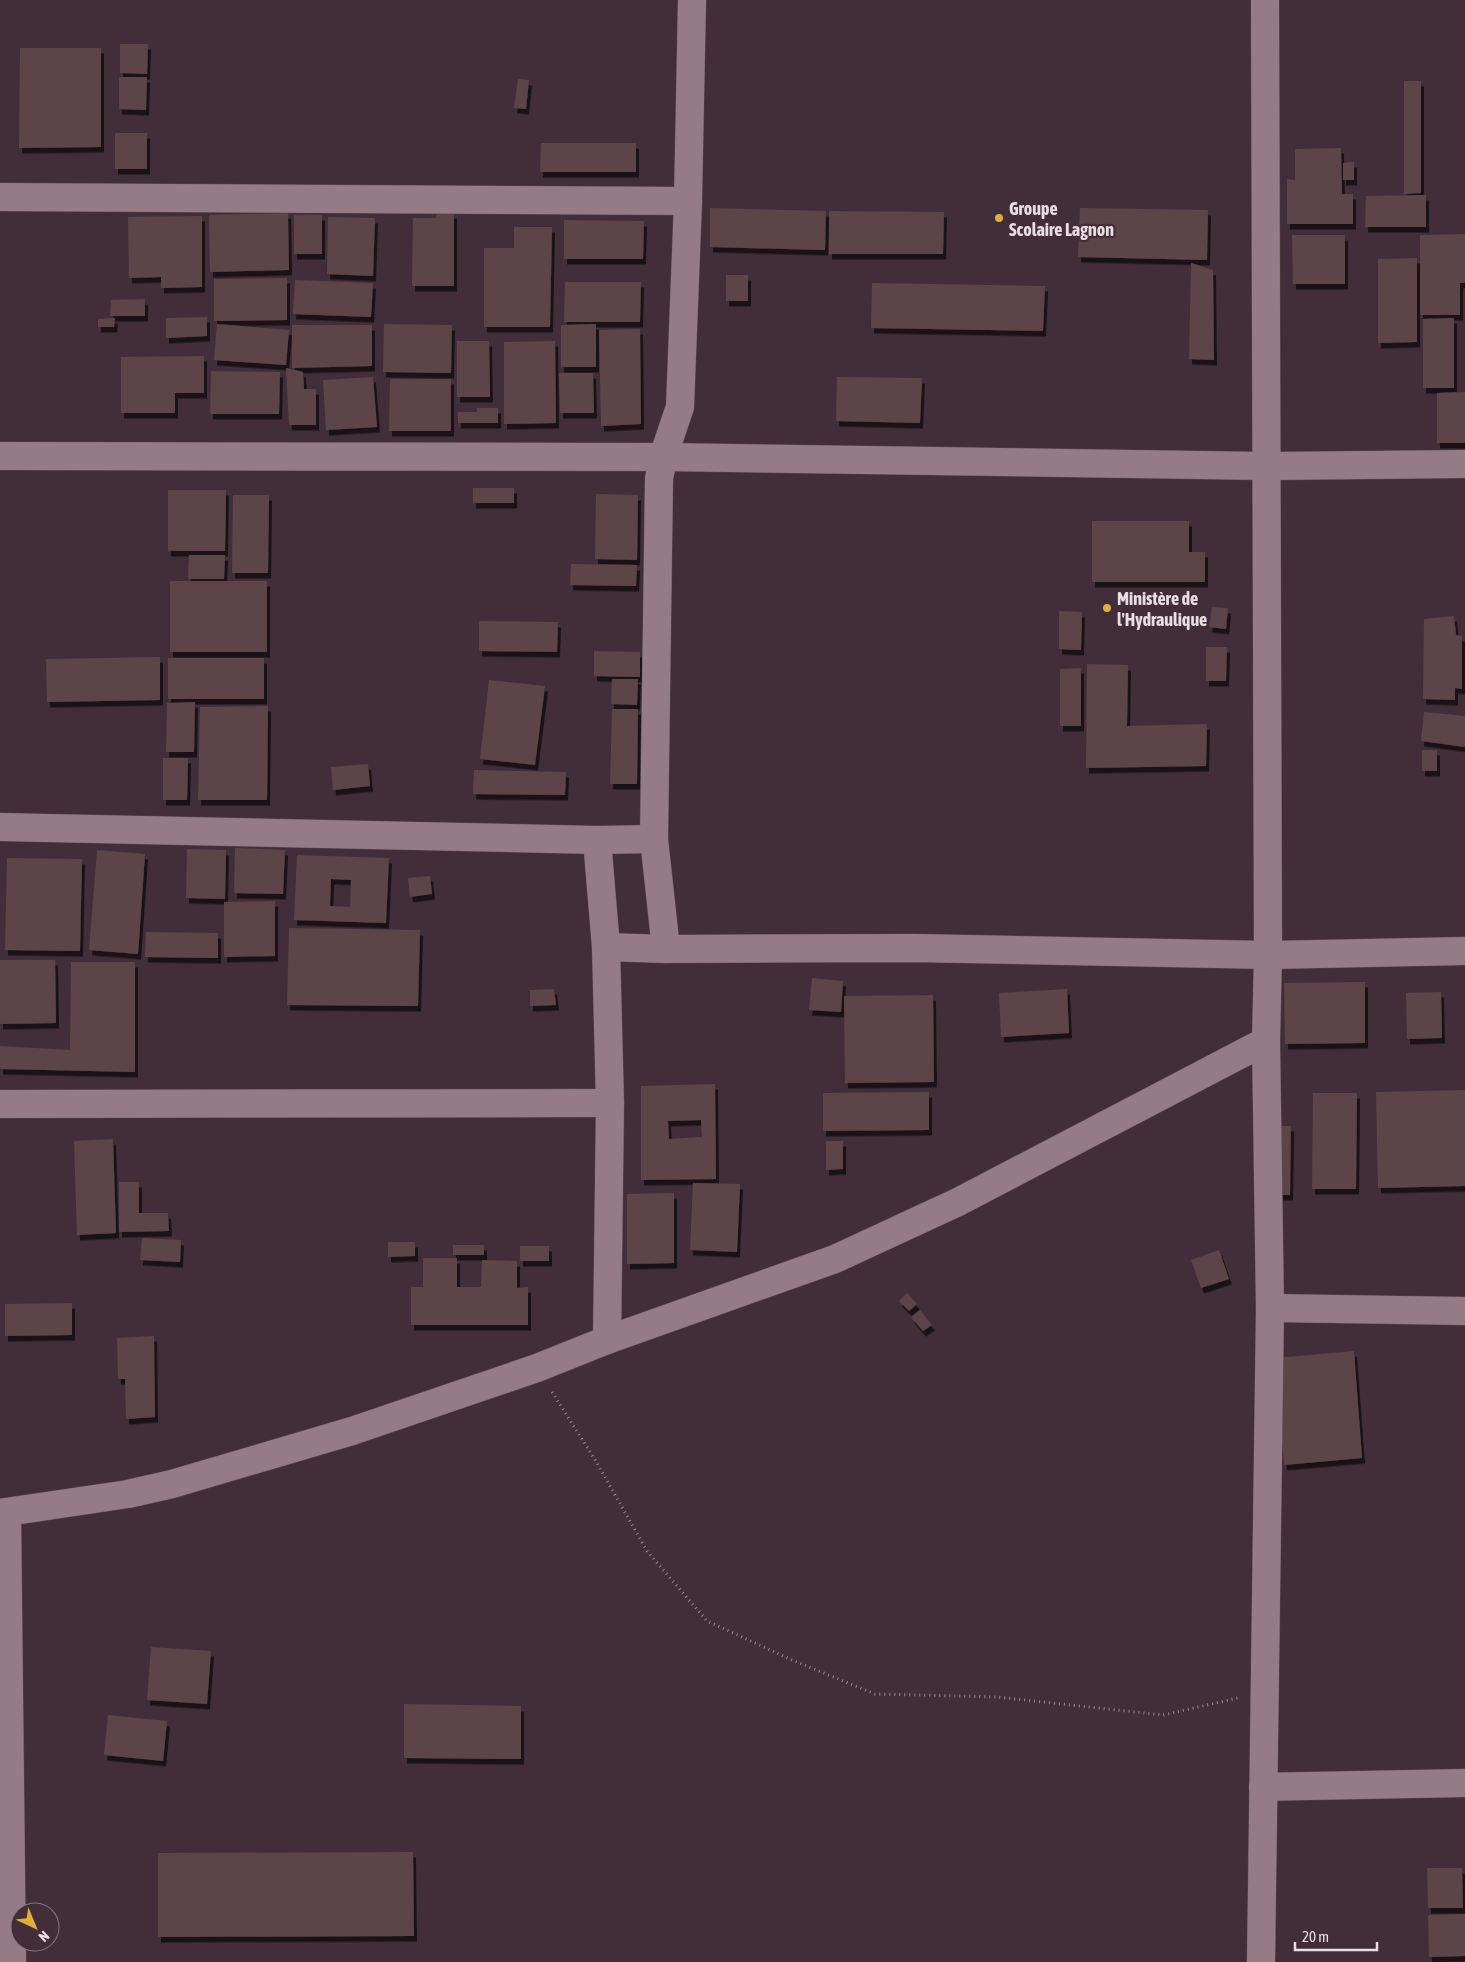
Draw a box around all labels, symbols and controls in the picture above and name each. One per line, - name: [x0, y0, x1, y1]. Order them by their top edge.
- place label: Groupe Scolaire Lagnon: [1009, 198, 1114, 240]
- marker: Groupe Scolaire Lagnon: [993, 212, 1005, 224]
- place label: Ministère de l'Hydraulique: [1117, 588, 1207, 630]
- marker: Ministère de l'Hydraulique: [1101, 602, 1113, 614]
- north arrow: [10, 1902, 60, 1952]
- scale bar: [1295, 1920, 1378, 1952]
- text: N: [36, 1928, 53, 1945]
- text: 20 m: [1302, 1928, 1329, 1945]

